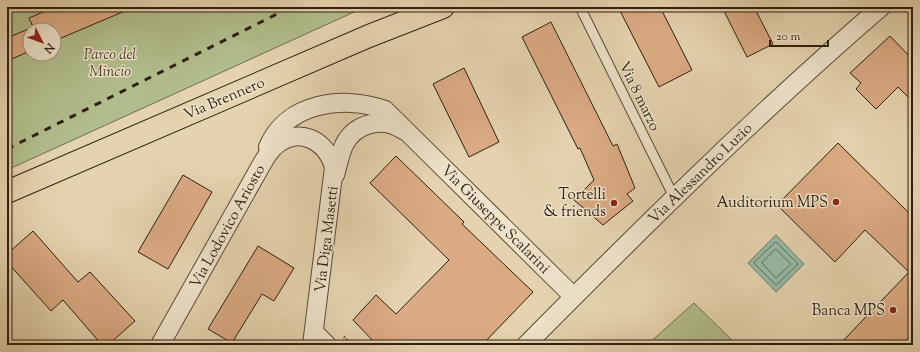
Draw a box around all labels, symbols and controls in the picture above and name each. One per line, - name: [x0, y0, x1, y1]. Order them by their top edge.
- north arrow: [22, 22, 62, 62]
- scale bar: [770, 22, 828, 48]
- text: 20 m: [776, 28, 801, 46]
- text: N: [40, 39, 58, 57]
- park label: Parco del Mincio: [84, 45, 136, 83]
- street label: Via 8 marzo: [613, 58, 665, 135]
- street label: Via Brennero: [181, 73, 268, 126]
- street label: Via Alessandro Luzio: [644, 119, 758, 229]
- street label: Via Lodovico Ariosto: [186, 161, 271, 292]
- street label: Via Giuseppe Scalarini: [436, 161, 554, 279]
- street label: Via Diga Masetti: [311, 185, 344, 294]
- place label: Tortelli & friends: [544, 185, 606, 223]
- place label: Auditorium MPS: [716, 193, 828, 214]
- marker: Auditorium MPS: [831, 197, 841, 207]
- marker: Tortelli & friends: [609, 198, 619, 208]
- place label: Banca MPS: [812, 301, 885, 322]
- marker: Banca MPS: [888, 305, 898, 315]

